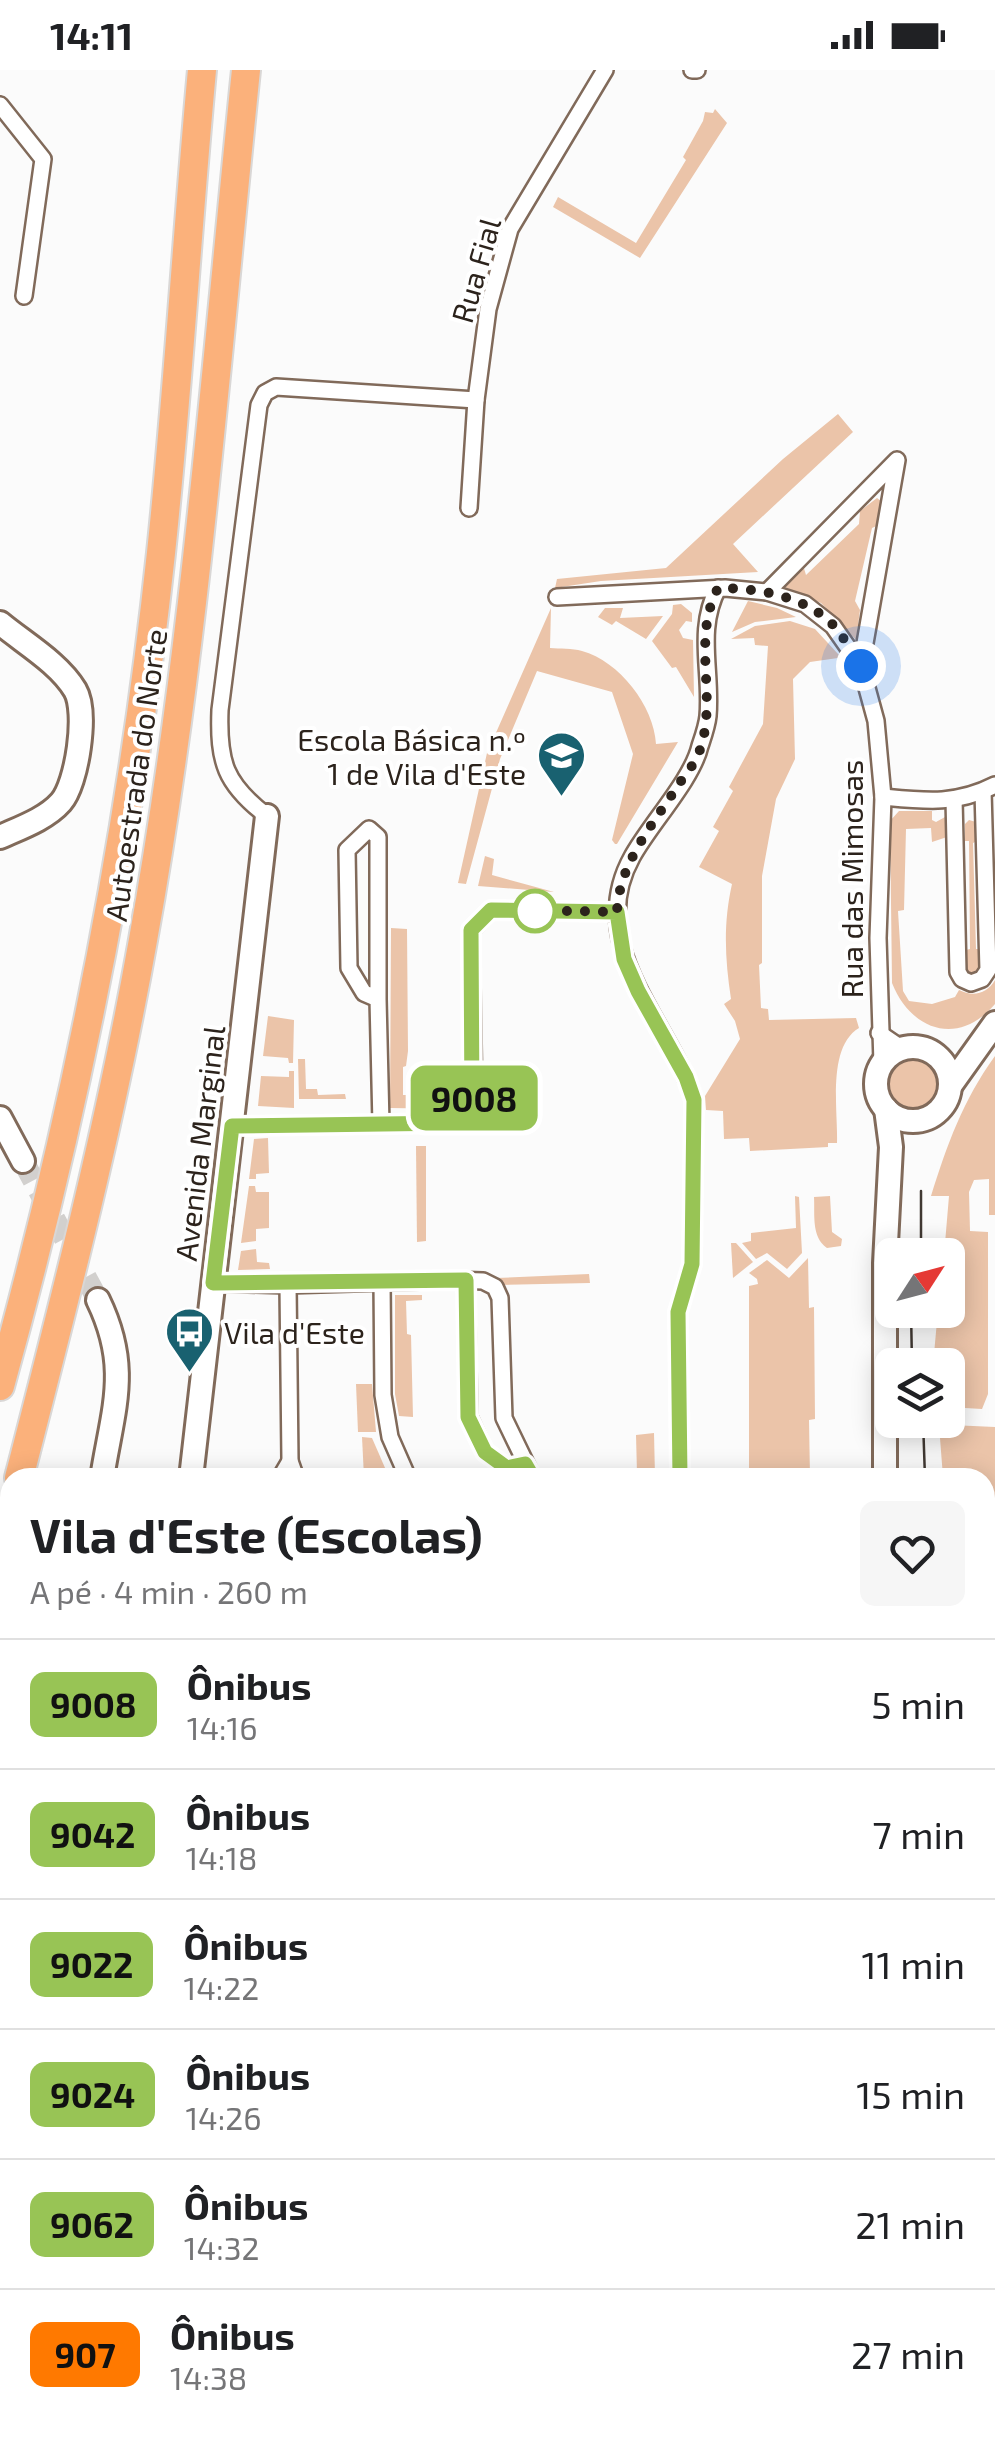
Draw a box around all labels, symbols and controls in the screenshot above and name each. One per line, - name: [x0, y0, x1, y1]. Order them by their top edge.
- text: 14:11: [50, 12, 133, 58]
- street label: Rua Fial: [443, 213, 507, 327]
- street label: Autoestrada do Norte: [97, 627, 173, 923]
- your location: [836, 641, 886, 691]
- place label: Escola Básica n.º 1 de Vila d'Este: [297, 721, 526, 791]
- school or university icon: Escola Básica n.º 1 de Vila d'Este: [535, 730, 587, 798]
- street label: Rua das Mimosas: [833, 760, 869, 998]
- unlabelled marker: [514, 890, 556, 932]
- street label: Avenida Marginal: [167, 1023, 231, 1263]
- line badge: 9008: [404, 1066, 544, 1130]
- text: 9008: [431, 1077, 517, 1119]
- north arrow: [875, 1238, 965, 1328]
- map controls: [875, 1238, 965, 1438]
- bus stop icon: Vila d'Este: [163, 1306, 215, 1374]
- place label: Vila d'Este: [224, 1314, 365, 1350]
- button: layers: [875, 1348, 965, 1438]
- button: heart: [860, 1501, 965, 1606]
- text: Vila d'Este (Escolas): [30, 1505, 482, 1563]
- text: A pé · 4 min · 260 m: [30, 1572, 308, 1610]
- text: Ônibus: [187, 1662, 311, 1708]
- text: 5 min: [871, 1681, 965, 1727]
- text: 9008: [50, 1683, 137, 1725]
- text: 14:16: [187, 1708, 258, 1746]
- text: Ônibus: [185, 1792, 310, 1838]
- text: 7 min: [872, 1811, 965, 1857]
- text: 9042: [50, 1813, 135, 1855]
- text: 14:18: [185, 1838, 258, 1876]
- text: Ônibus: [183, 1922, 308, 1968]
- text: 11 min: [861, 1941, 965, 1987]
- text: 9022: [50, 1943, 133, 1985]
- text: 14:22: [183, 1968, 259, 2006]
- text: Ônibus: [185, 2052, 310, 2098]
- text: 15 min: [856, 2071, 965, 2117]
- text: 9024: [50, 2073, 135, 2115]
- text: 14:26: [185, 2098, 262, 2136]
- text: Ônibus: [184, 2182, 309, 2228]
- text: 21 min: [855, 2201, 965, 2247]
- text: 9062: [50, 2203, 134, 2245]
- text: 14:32: [184, 2228, 259, 2266]
- text: Ônibus: [170, 2312, 295, 2358]
- text: 27 min: [851, 2331, 965, 2377]
- text: 907: [54, 2333, 116, 2375]
- text: 14:38: [170, 2358, 247, 2396]

